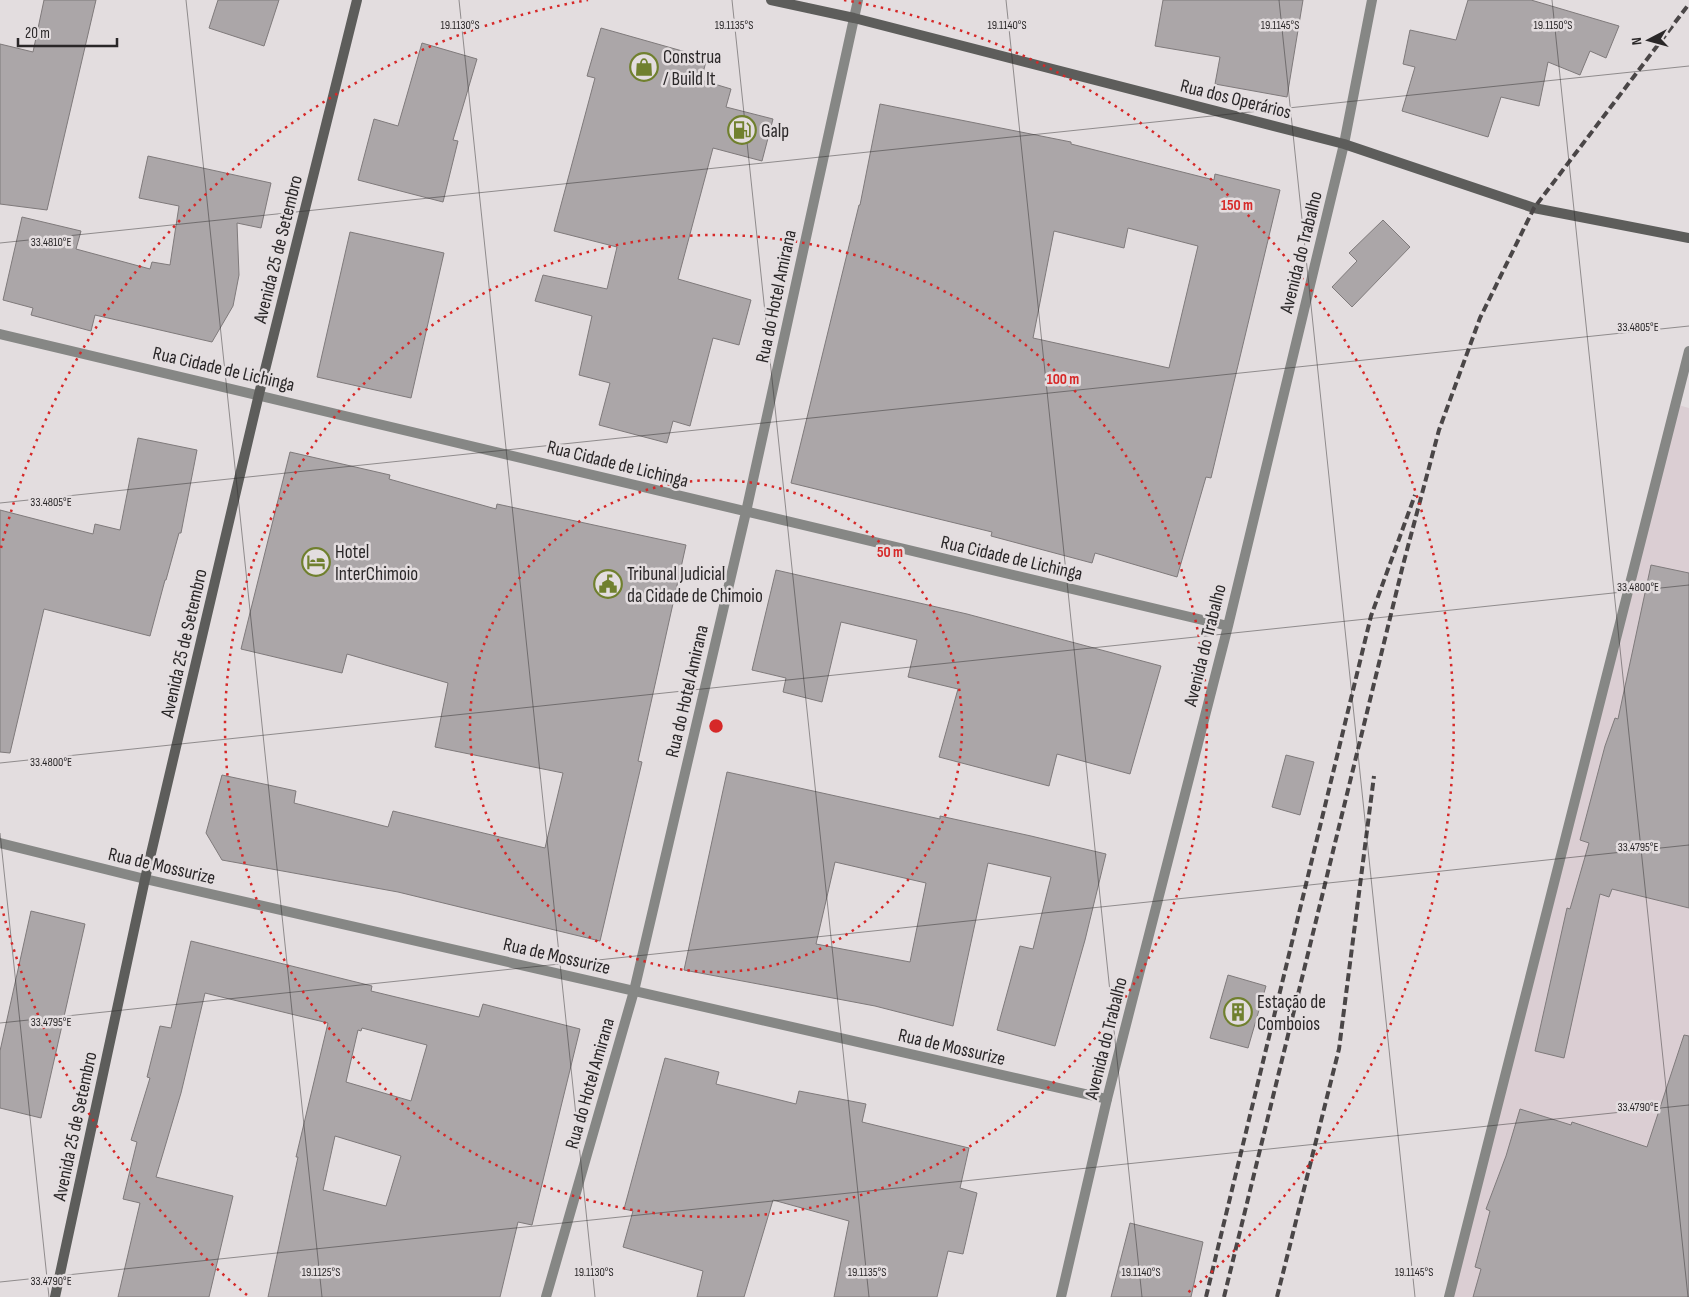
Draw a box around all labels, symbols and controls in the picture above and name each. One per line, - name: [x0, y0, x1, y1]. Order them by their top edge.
- scale bar: [18, 15, 116, 47]
- north arrow: [1624, 15, 1674, 65]
- text: 19.1130°S: [440, 18, 480, 33]
- text: 19.1135°S: [715, 18, 753, 33]
- text: 19.1140°S: [987, 18, 1027, 33]
- text: 19.1145°S: [1261, 18, 1299, 33]
- text: 19.1150°S: [1534, 18, 1572, 33]
- text: 20 m: [25, 24, 50, 43]
- text: N: [1628, 37, 1645, 46]
- place label: Construa / Build It: [663, 46, 721, 91]
- shop icon: Construa / Build It: [629, 52, 659, 82]
- street label: Rua dos Operários: [1178, 75, 1294, 124]
- fuel station icon: Galp: [727, 115, 757, 145]
- place label: Galp: [761, 120, 789, 143]
- street label: Avenida 25 de Setembro: [249, 173, 308, 327]
- street label: Avenida do Trabalho: [1275, 189, 1328, 317]
- text: 150 m: [1221, 196, 1253, 215]
- street label: Rua do Hotel Amirana: [751, 228, 802, 365]
- text: 33.4810°E: [31, 235, 71, 250]
- text: 33.4805°E: [1617, 320, 1659, 335]
- street label: Rua Cidade de Lichinga: [151, 342, 297, 397]
- text: 100 m: [1047, 370, 1079, 389]
- street label: Rua Cidade de Lichinga: [545, 436, 691, 493]
- text: 33.4805°E: [30, 495, 72, 510]
- street label: Rua Cidade de Lichinga: [939, 531, 1085, 586]
- place label: Hotel InterChimoio: [335, 541, 418, 586]
- text: 50 m: [877, 543, 903, 562]
- hotel icon: Hotel InterChimoio: [301, 547, 331, 577]
- place label: Tribunal Judicial da Cidade de Chimoio: [627, 563, 763, 608]
- street label: Avenida 25 de Setembro: [156, 567, 213, 721]
- public building icon: Tribunal Judicial da Cidade de Chimoio: [593, 569, 623, 599]
- text: 33.4800°E: [1617, 580, 1659, 595]
- street label: Avenida do Trabalho: [1179, 582, 1232, 710]
- street label: Rua do Hotel Amirana: [661, 623, 714, 760]
- centre of rings: [707, 717, 725, 735]
- text: 33.4800°E: [30, 755, 72, 770]
- text: 33.4795°E: [1618, 840, 1658, 855]
- street label: Rua de Mossurize: [106, 843, 218, 890]
- street label: Rua de Mossurize: [501, 933, 613, 980]
- street label: Avenida do Trabalho: [1080, 975, 1133, 1103]
- place label: Estação de Comboios: [1257, 991, 1326, 1036]
- building icon: Estação de Comboios: [1223, 997, 1253, 1027]
- text: 33.4795°E: [31, 1015, 71, 1030]
- street label: Rua do Hotel Amirana: [561, 1015, 620, 1152]
- street label: Rua de Mossurize: [896, 1024, 1008, 1071]
- street label: Avenida 25 de Setembro: [48, 1050, 103, 1204]
- text: 33.4790°E: [1617, 1100, 1659, 1115]
- text: 19.1125°S: [302, 1265, 340, 1280]
- text: 19.1130°S: [574, 1265, 614, 1280]
- text: 19.1135°S: [848, 1265, 886, 1280]
- text: 19.1140°S: [1121, 1265, 1161, 1280]
- text: 19.1145°S: [1395, 1265, 1433, 1280]
- text: 33.4790°E: [30, 1274, 72, 1289]

